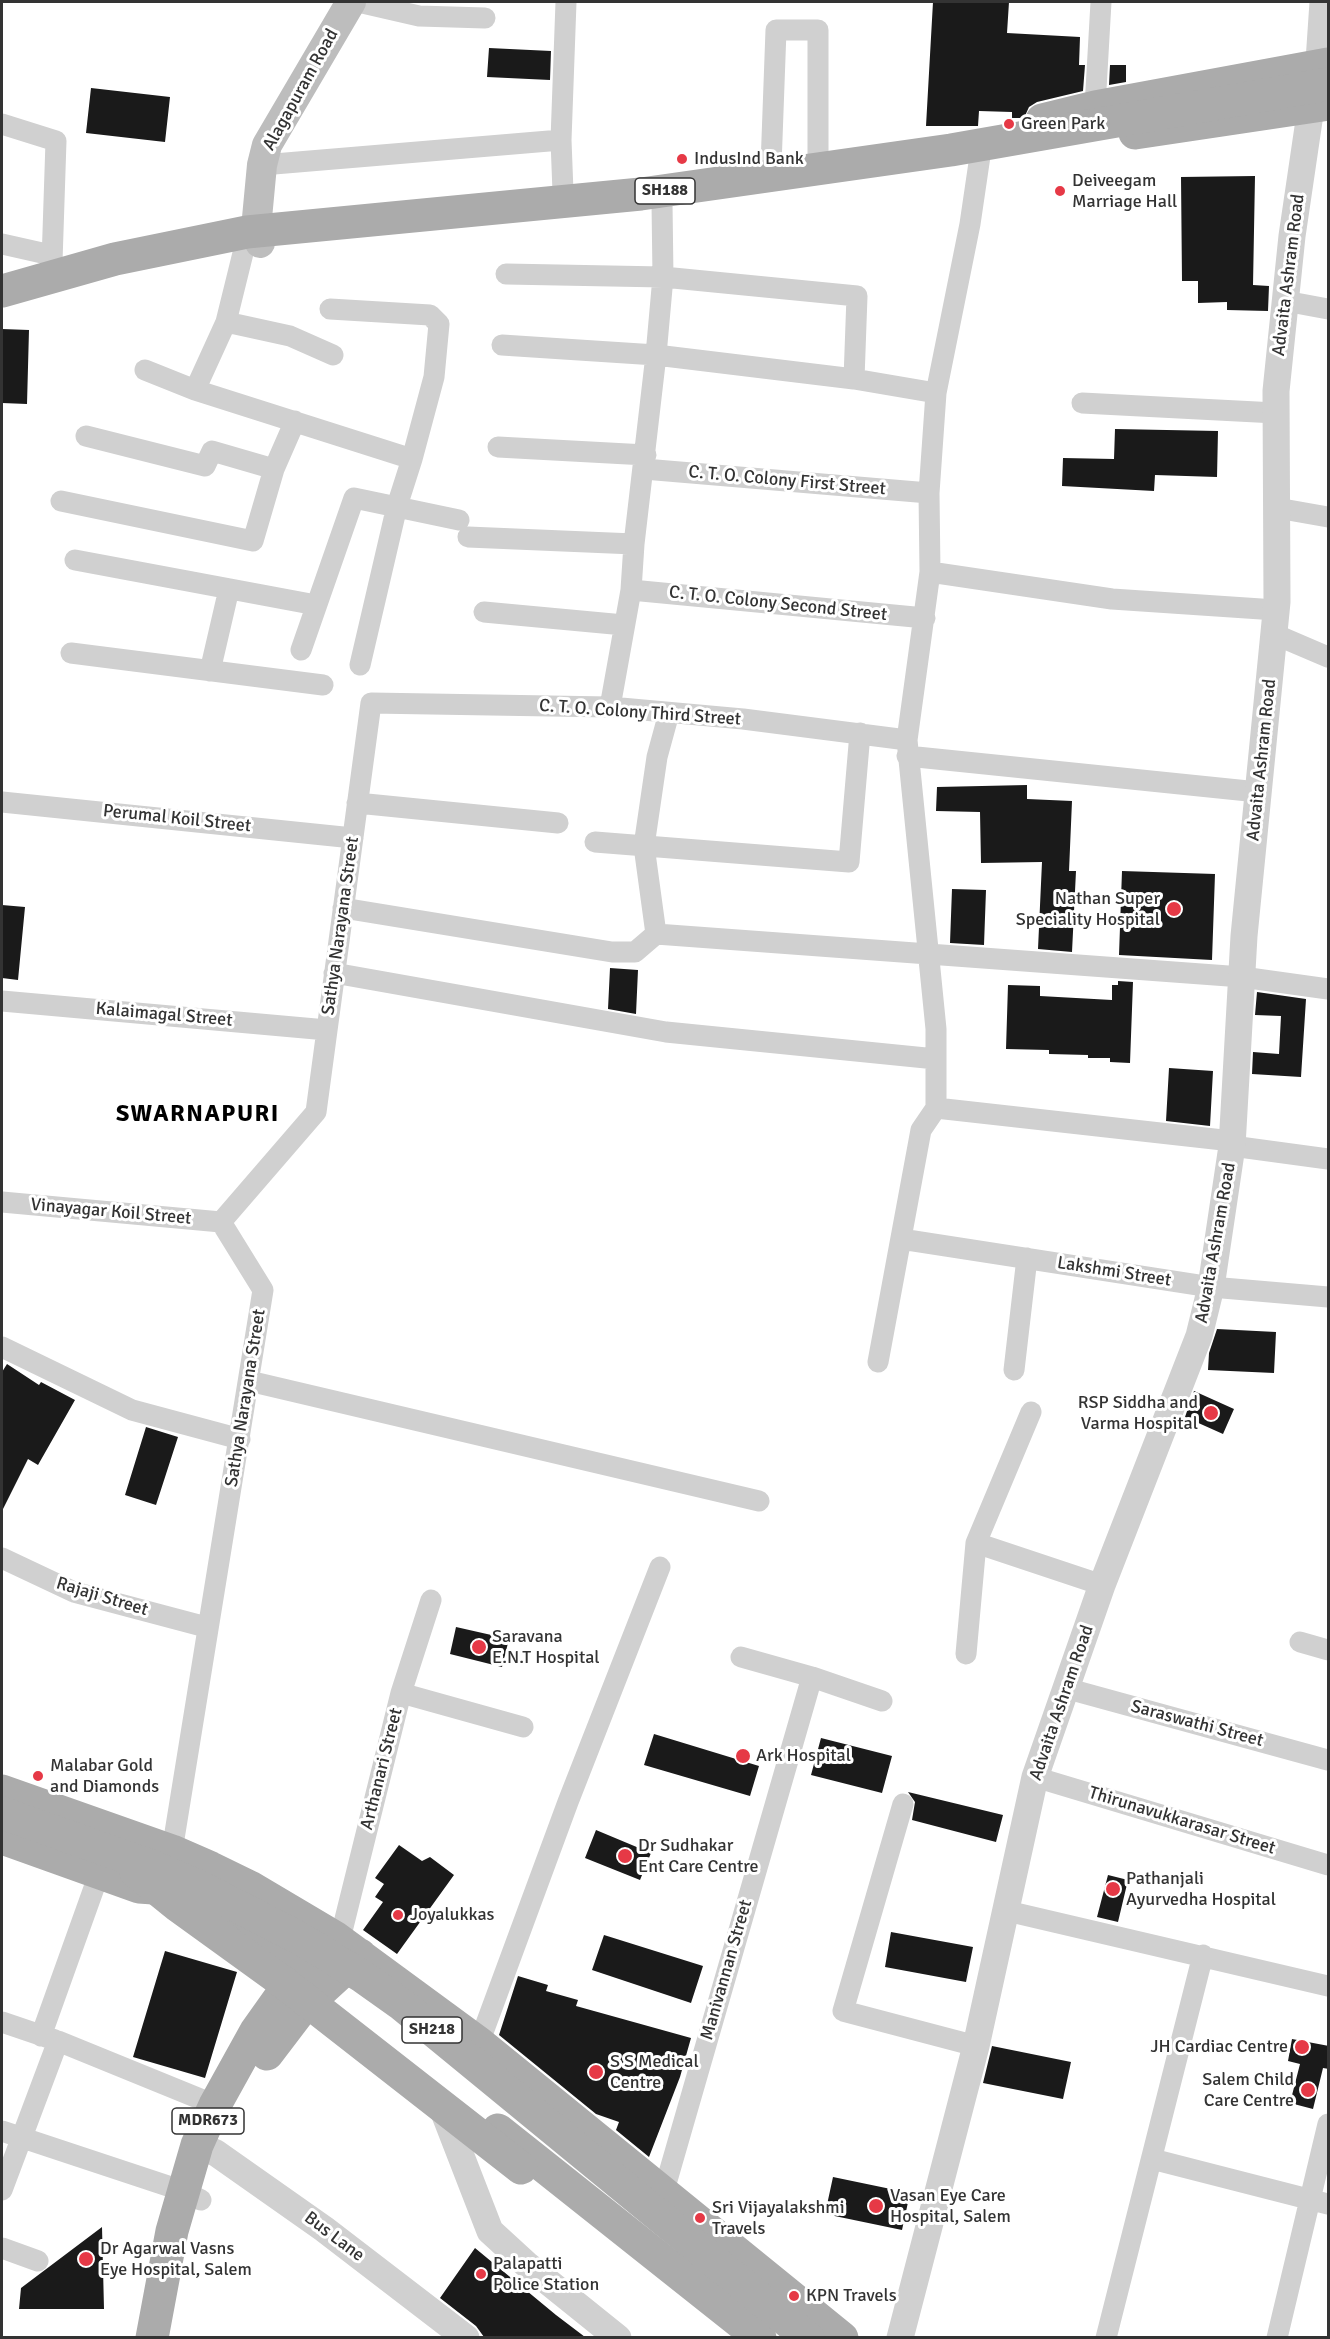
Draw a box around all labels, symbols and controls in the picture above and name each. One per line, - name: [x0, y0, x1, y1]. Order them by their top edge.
- street label: Alagapuram Road: [259, 25, 343, 155]
- place label: Green Park: [1021, 113, 1105, 135]
- marker: Green Park: [1002, 117, 1016, 131]
- place label: IndusInd Bank: [694, 148, 804, 170]
- marker: IndusInd Bank: [675, 152, 689, 166]
- place label: Deiveegam Marriage Hall: [1072, 170, 1177, 213]
- road number: SH188: [635, 178, 695, 204]
- marker: Deiveegam Marriage Hall: [1053, 184, 1067, 198]
- street label: Advaita Ashram Road: [1268, 193, 1310, 357]
- street label: C. T. O. Colony First Street: [687, 462, 887, 500]
- street label: C. T. O. Colony Second Street: [668, 582, 888, 626]
- street label: Advaita Ashram Road: [1243, 678, 1281, 842]
- street label: C. T. O. Colony Third Street: [538, 695, 742, 731]
- street label: Perumal Koil Street: [102, 800, 252, 838]
- street label: Sathya Narayana Street: [318, 835, 364, 1017]
- place label: Nathan Super Speciality Hospital: [1016, 888, 1160, 930]
- marker: Nathan Super Speciality Hospital: [1165, 900, 1183, 918]
- street label: Kalaimagal Street: [95, 998, 233, 1032]
- district label: SWARNAPURI: [116, 1101, 280, 1129]
- street label: Advaita Ashram Road: [1191, 1161, 1241, 1325]
- street label: Vinayagar Koil Street: [30, 1194, 192, 1230]
- street label: Lakshmi Street: [1055, 1252, 1173, 1292]
- street label: Sathya Narayana Street: [221, 1307, 271, 1489]
- place label: RSP Siddha and Varma Hospital: [1078, 1392, 1198, 1434]
- marker: RSP Siddha and Varma Hospital: [1202, 1404, 1220, 1422]
- street label: Rajaji Street: [54, 1573, 150, 1621]
- street label: Advaita Ashram Road: [1025, 1622, 1099, 1784]
- place label: Saravana E.N.T Hospital: [492, 1626, 600, 1668]
- marker: Saravana E.N.T Hospital: [470, 1638, 488, 1656]
- street label: Saraswathi Street: [1128, 1696, 1266, 1752]
- street label: Arthanari Street: [356, 1706, 408, 1832]
- place label: Ark Hospital: [756, 1745, 851, 1767]
- marker: Ark Hospital: [734, 1747, 752, 1765]
- place label: Malabar Gold and Diamonds: [50, 1755, 159, 1798]
- marker: Malabar Gold and Diamonds: [31, 1769, 45, 1783]
- street label: Thirunavukkarasar Street: [1086, 1782, 1278, 1860]
- place label: Dr Sudhakar Ent Care Centre: [638, 1835, 759, 1878]
- marker: Dr Sudhakar Ent Care Centre: [616, 1847, 634, 1865]
- place label: Pathanjali Ayurvedha Hospital: [1126, 1868, 1276, 1910]
- marker: Pathanjali Ayurvedha Hospital: [1104, 1880, 1122, 1898]
- street label: Manivannan Street: [697, 1897, 757, 2043]
- place label: Joyalukkas: [410, 1904, 494, 1926]
- marker: Joyalukkas: [391, 1908, 405, 1922]
- road number: SH218: [402, 2017, 462, 2043]
- place label: JH Cardiac Centre: [1150, 2036, 1288, 2058]
- marker: JH Cardiac Centre: [1293, 2038, 1311, 2056]
- place label: S S Medical Centre: [610, 2051, 699, 2094]
- marker: S S Medical Centre: [587, 2063, 605, 2081]
- place label: Salem Child Care Centre: [1202, 2069, 1294, 2112]
- marker: Salem Child Care Centre: [1299, 2081, 1317, 2099]
- road number: MDR673: [172, 2108, 244, 2134]
- place label: Vasan Eye Care Hospital, Salem: [890, 2185, 1011, 2228]
- place label: Sri Vijayalakshmi Travels: [712, 2197, 845, 2240]
- marker: Vasan Eye Care Hospital, Salem: [867, 2197, 885, 2215]
- street label: Bus Lane: [300, 2207, 368, 2267]
- marker: Sri Vijayalakshmi Travels: [693, 2211, 707, 2225]
- place label: Dr Agarwal Vasns Eye Hospital, Salem: [100, 2238, 252, 2280]
- marker: Dr Agarwal Vasns Eye Hospital, Salem: [77, 2250, 95, 2268]
- place label: Palapatti Police Station: [493, 2253, 599, 2296]
- marker: Palapatti Police Station: [474, 2267, 488, 2281]
- place label: KPN Travels: [806, 2285, 897, 2307]
- marker: KPN Travels: [787, 2289, 801, 2303]

